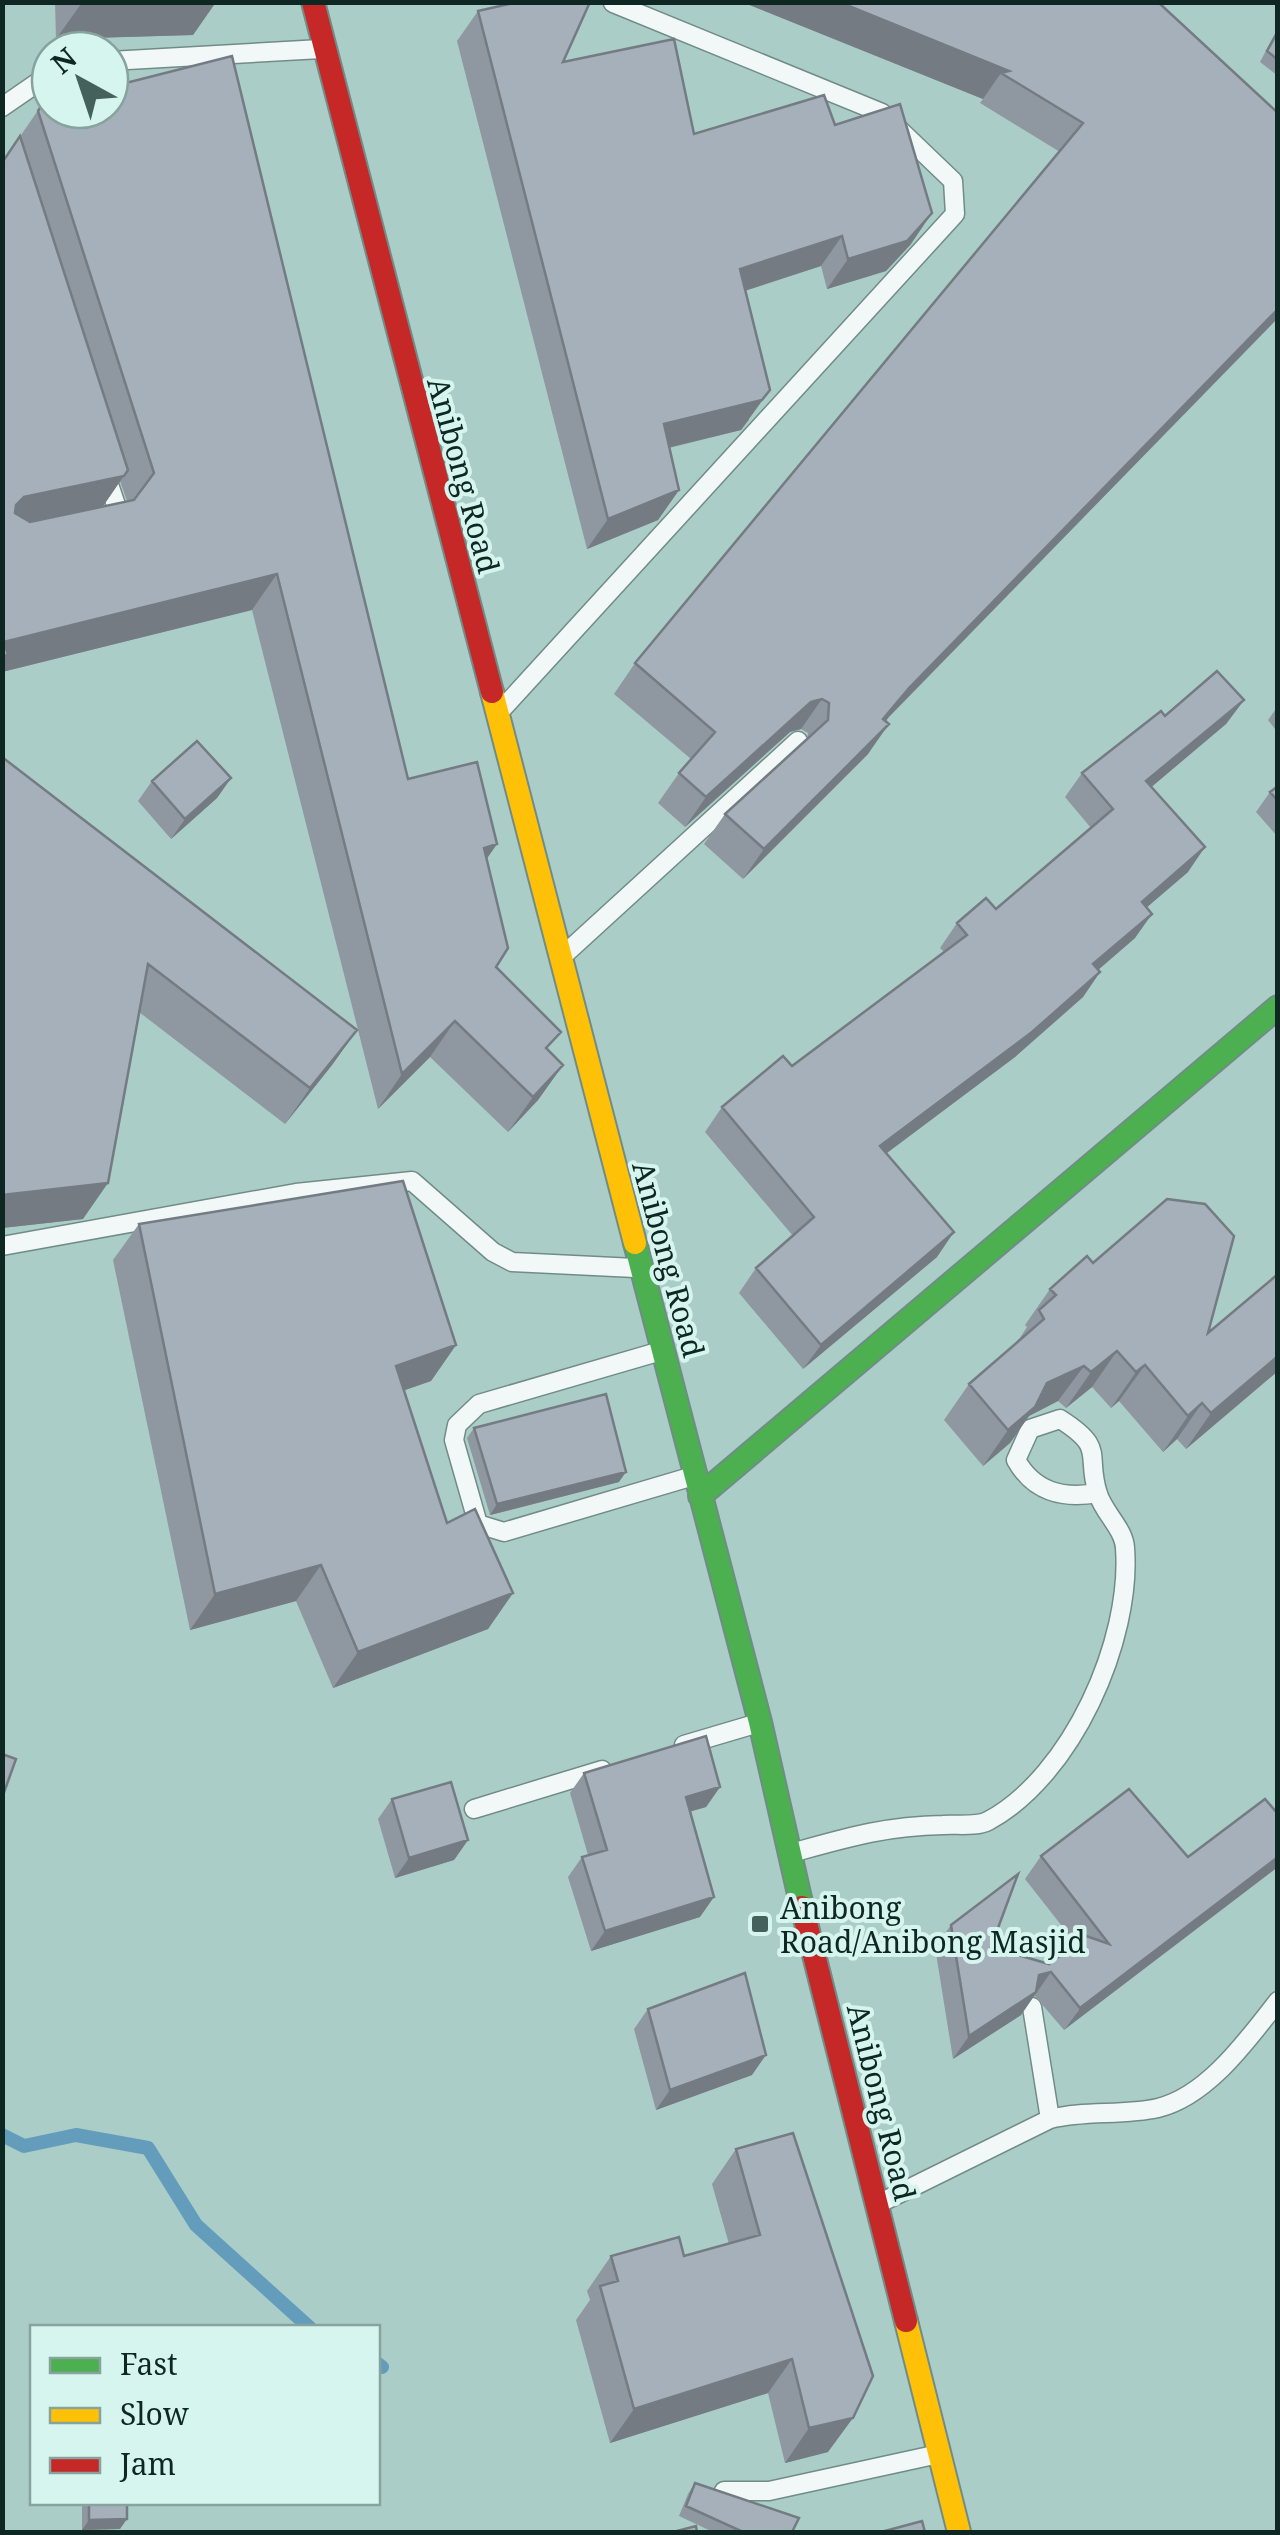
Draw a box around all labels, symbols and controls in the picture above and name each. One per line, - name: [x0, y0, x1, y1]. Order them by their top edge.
- north arrow: [30, 30, 130, 130]
- text: N: [43, 38, 84, 82]
- street label: Anibong Road: [418, 372, 510, 578]
- street label: Anibong Road: [623, 1156, 715, 1362]
- place label: Anibong Road/Anibong Masjid: [780, 1887, 1086, 1962]
- marker: Anibong Road/Anibong Masjid: [749, 1913, 771, 1935]
- street label: Anibong Road: [838, 1999, 926, 2205]
- legend: [30, 2325, 380, 2505]
- text: Fast: [120, 2343, 177, 2384]
- text: Slow: [120, 2393, 189, 2434]
- text: Jam: [119, 2443, 176, 2484]

